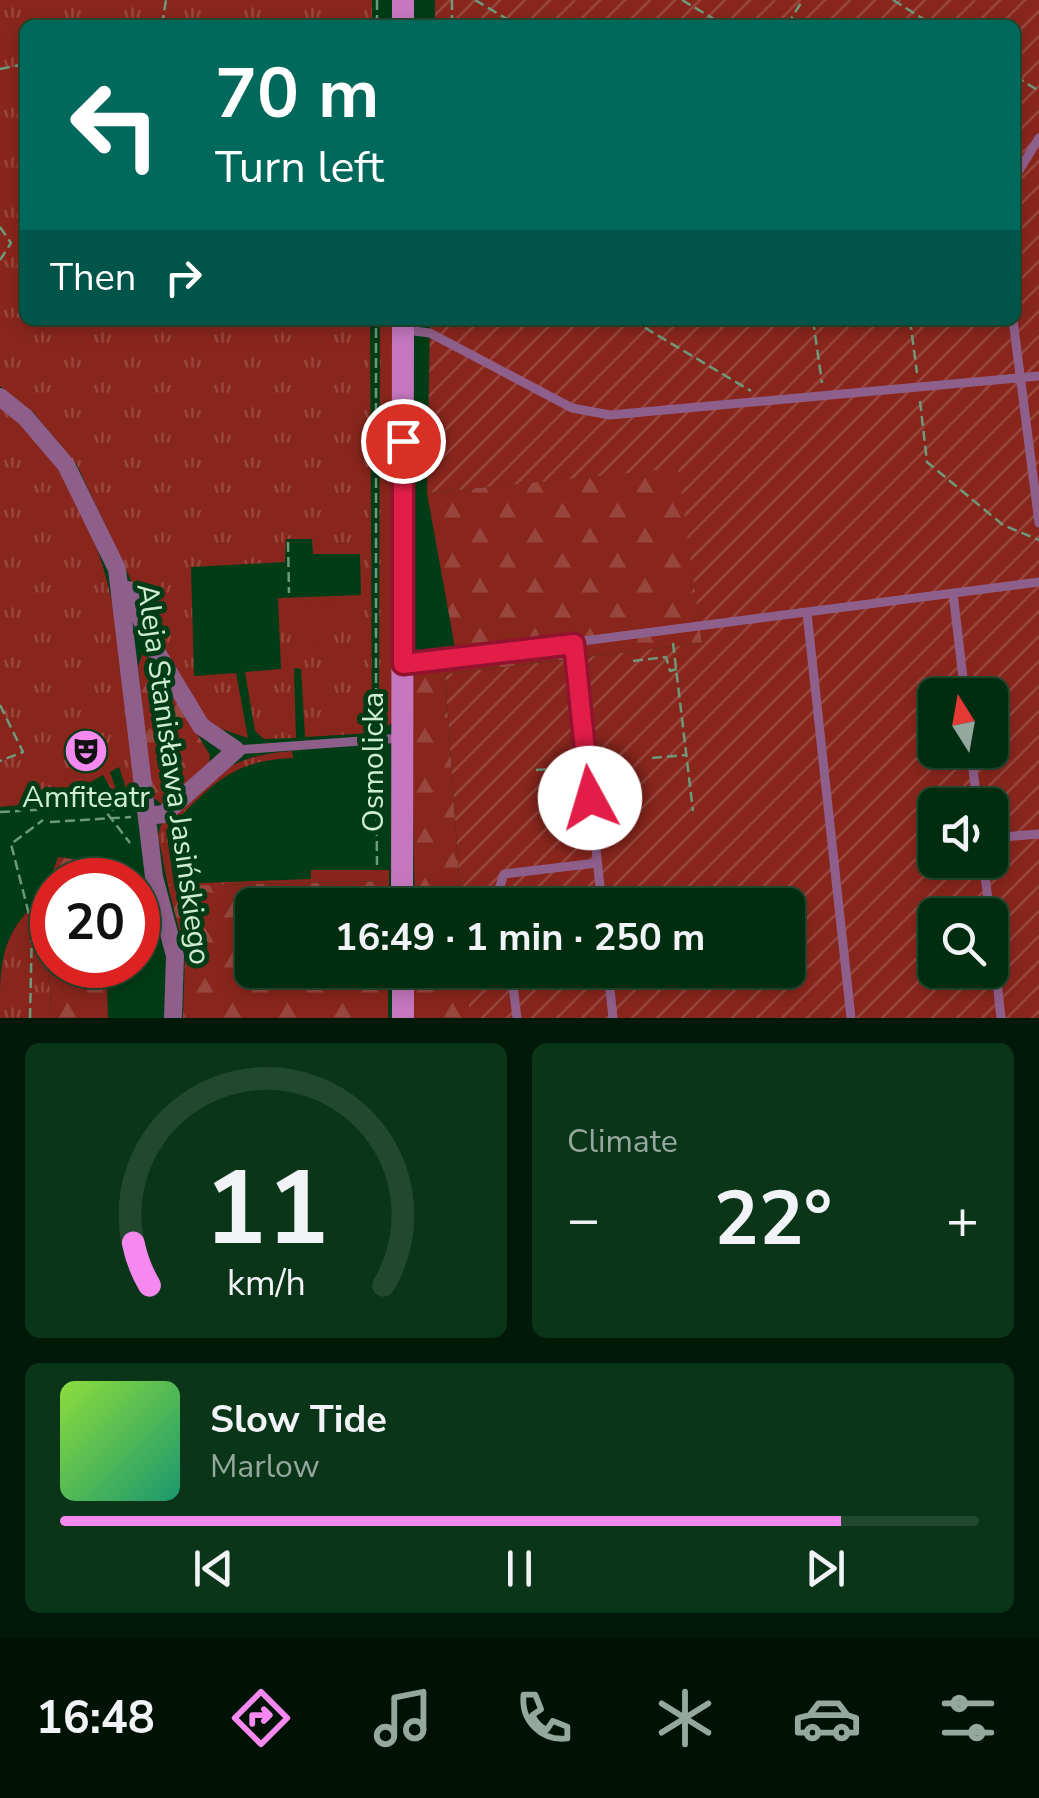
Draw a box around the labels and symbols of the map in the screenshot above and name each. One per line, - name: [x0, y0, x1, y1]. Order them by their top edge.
- pin: [361, 399, 446, 484]
- street label: Aleja Stanisława Jasińskiego: [126, 581, 221, 967]
- north arrow: [918, 678, 1008, 768]
- street label: Osmolicka: [353, 692, 394, 832]
- theatre icon: Amfiteatr: [63, 728, 109, 774]
- position arrow: [538, 746, 642, 850]
- place label: Amfiteatr: [22, 777, 150, 818]
- speed limit sign: 20: [30, 858, 160, 988]

